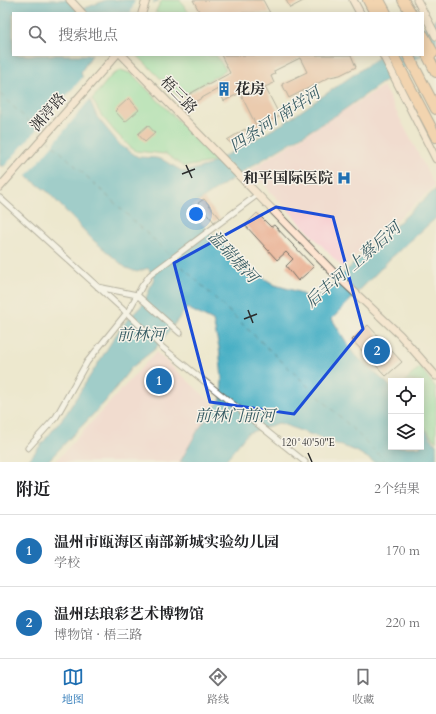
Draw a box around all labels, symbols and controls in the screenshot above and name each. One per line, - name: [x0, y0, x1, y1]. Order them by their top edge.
- search box: [12, 12, 424, 56]
- icon: search: [26, 23, 48, 45]
- text: 搜索地点: [58, 25, 118, 45]
- street label: 梧三路: [156, 72, 202, 118]
- place label: 花房: [235, 79, 265, 99]
- building icon: 花房: [216, 81, 232, 97]
- water label: 四条河/南垟河: [225, 81, 327, 158]
- street label: 渊渟路: [26, 88, 70, 136]
- place label: 和平国际医院: [243, 168, 333, 188]
- hospital icon: 和平国际医院: [336, 170, 352, 186]
- your location: [186, 204, 206, 224]
- water label: 后丰河/上蔡后河: [301, 215, 408, 313]
- water label: 温瑞塘河: [203, 226, 265, 290]
- water label: 前林河: [117, 324, 168, 346]
- pin: 2: [364, 336, 390, 366]
- pin: 1: [146, 366, 172, 396]
- map controls: [388, 378, 424, 450]
- button: locate: [388, 378, 424, 414]
- water label: 前林门前河: [195, 405, 278, 427]
- button: layers: [388, 414, 424, 450]
- text: 120°40'50"E: [281, 436, 335, 450]
- text: 附近: [16, 478, 50, 501]
- text: 2个结果: [374, 480, 420, 498]
- text: 温州市瓯海区南部新城实验幼儿园: [54, 532, 279, 552]
- text: 1: [26, 542, 32, 560]
- text: 170 m: [386, 542, 420, 560]
- text: 学校: [54, 554, 80, 572]
- text: 温州珐琅彩艺术博物馆: [54, 604, 204, 624]
- text: 2: [26, 614, 32, 632]
- text: 220 m: [386, 614, 420, 632]
- text: 博物馆 · 梧三路: [54, 626, 142, 644]
- tab: 地图: [62, 666, 84, 707]
- tab: 路线: [207, 666, 229, 707]
- tab: 收藏: [352, 666, 374, 707]

